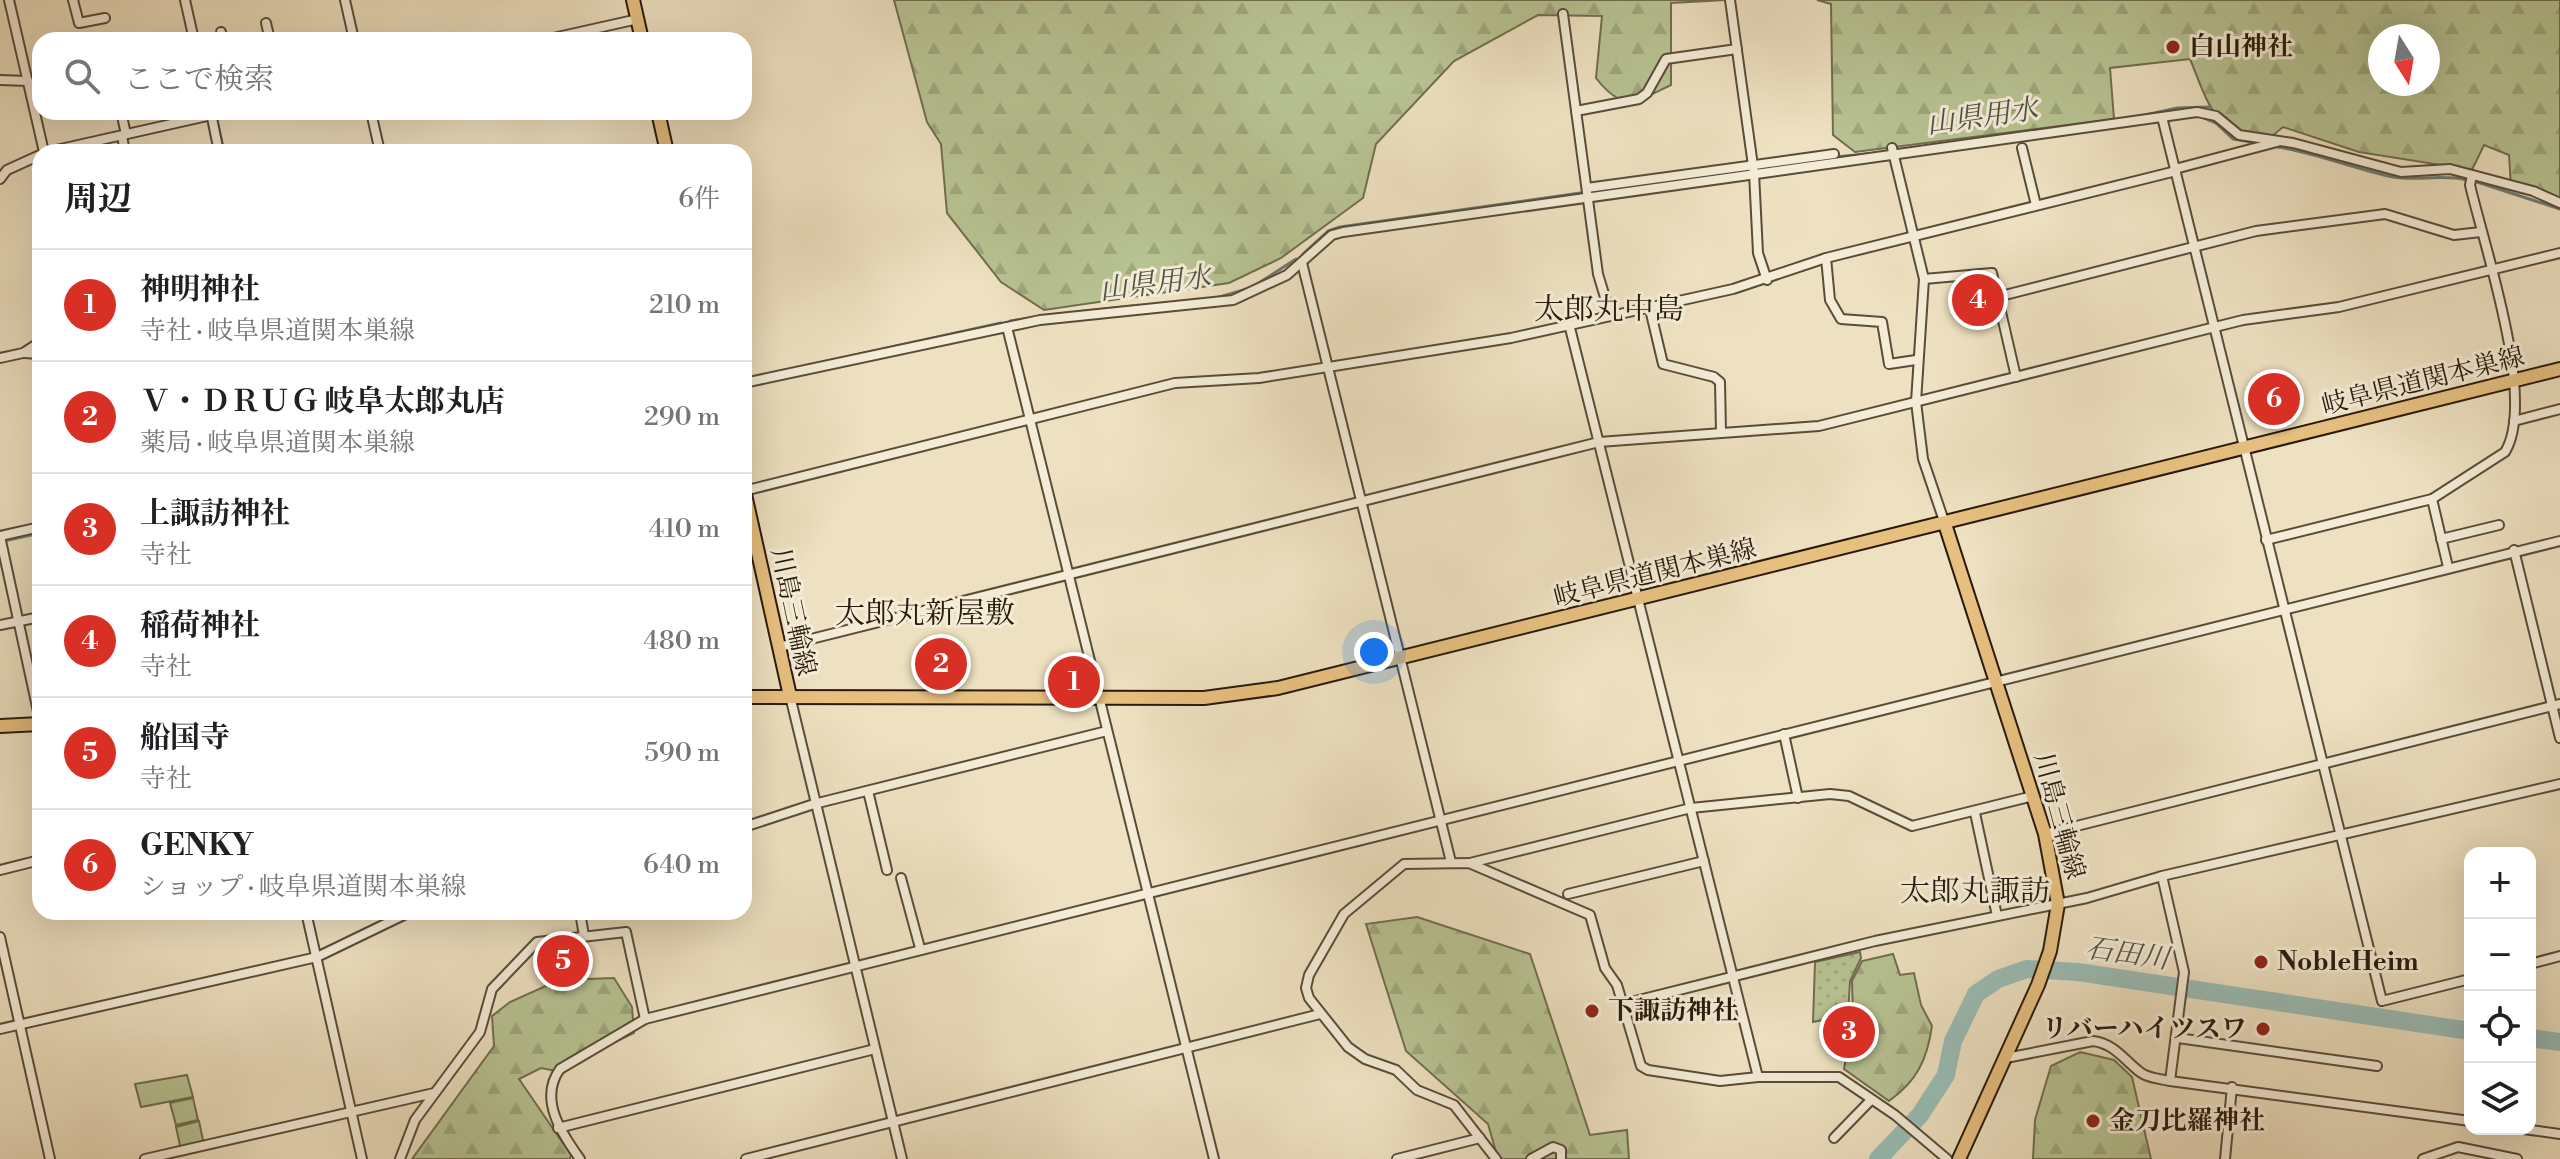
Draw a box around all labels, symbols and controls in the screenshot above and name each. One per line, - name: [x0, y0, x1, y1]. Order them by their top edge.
- north arrow: [2368, 24, 2440, 96]
- place label: 白山神社: [2189, 31, 2293, 63]
- search box: [32, 32, 752, 120]
- marker: 白山神社: [2164, 38, 2182, 56]
- icon: search: [60, 54, 104, 98]
- text: ここで検索: [124, 61, 274, 99]
- water label: 山県用水: [1924, 91, 2043, 142]
- text: 周辺: [64, 179, 132, 221]
- text: 6件: [678, 183, 720, 215]
- water label: 山県用水: [1097, 259, 1216, 308]
- pin: 4: [1952, 270, 2004, 330]
- text: 神明神社: [140, 271, 260, 309]
- text: 1: [84, 289, 96, 321]
- text: 210 m: [649, 289, 720, 321]
- district label: 太郎丸中島: [1534, 291, 1684, 329]
- text: 寺社 · 岐阜県道関本巣線: [140, 315, 415, 347]
- street label: 岐阜県道関本巣線: [2318, 340, 2528, 422]
- pin: 6: [2248, 369, 2300, 429]
- text: Ｖ・ＤＲＵＧ 岐阜太郎丸店: [140, 383, 505, 421]
- text: 2: [82, 401, 98, 433]
- text: 290 m: [644, 401, 720, 433]
- text: 薬局 · 岐阜県道関本巣線: [140, 427, 415, 459]
- text: 上諏訪神社: [140, 495, 290, 533]
- text: 3: [82, 513, 98, 545]
- text: 410 m: [649, 513, 720, 545]
- street label: 岐阜県道関本巣線: [1550, 532, 1760, 614]
- text: 寺社: [140, 539, 192, 571]
- street label: 川島三輪線: [764, 545, 822, 679]
- district label: 太郎丸新屋敷: [835, 595, 1015, 633]
- text: 稲荷神社: [140, 607, 260, 645]
- text: 4: [81, 625, 99, 657]
- text: 480 m: [643, 625, 720, 657]
- your location: [1354, 632, 1394, 672]
- pin: 2: [915, 634, 967, 694]
- text: 寺社: [140, 651, 192, 683]
- pin: 1: [1048, 652, 1100, 712]
- text: 船国寺: [140, 719, 230, 757]
- text: 5: [82, 737, 98, 769]
- text: 590 m: [645, 737, 720, 769]
- street label: 川島三輪線: [2027, 749, 2091, 883]
- text: 寺社: [140, 763, 192, 795]
- text: GENKY: [140, 827, 254, 865]
- map controls: [2464, 847, 2536, 1135]
- button: +: [2464, 847, 2536, 919]
- text: 6: [82, 849, 98, 881]
- text: 640 m: [643, 849, 720, 881]
- text: ショップ · 岐阜県道関本巣線: [140, 871, 467, 903]
- district label: 太郎丸諏訪: [1900, 873, 2050, 911]
- button: −: [2464, 919, 2536, 991]
- pin: 5: [537, 931, 589, 991]
- water label: 石田川: [2083, 931, 2174, 978]
- place label: NobleHeim: [2277, 946, 2419, 978]
- marker: NobleHeim: [2252, 953, 2270, 971]
- button: locate: [2464, 991, 2536, 1063]
- place label: 下諏訪神社: [1608, 995, 1738, 1027]
- marker: 下諏訪神社: [1583, 1002, 1601, 1020]
- pin: 3: [1823, 1002, 1875, 1062]
- place label: リバーハイツスワ: [2042, 1013, 2247, 1045]
- marker: リバーハイツスワ: [2254, 1020, 2272, 1038]
- button: layers: [2464, 1063, 2536, 1135]
- place label: 金刀比羅神社: [2109, 1105, 2265, 1137]
- marker: 金刀比羅神社: [2084, 1112, 2102, 1130]

